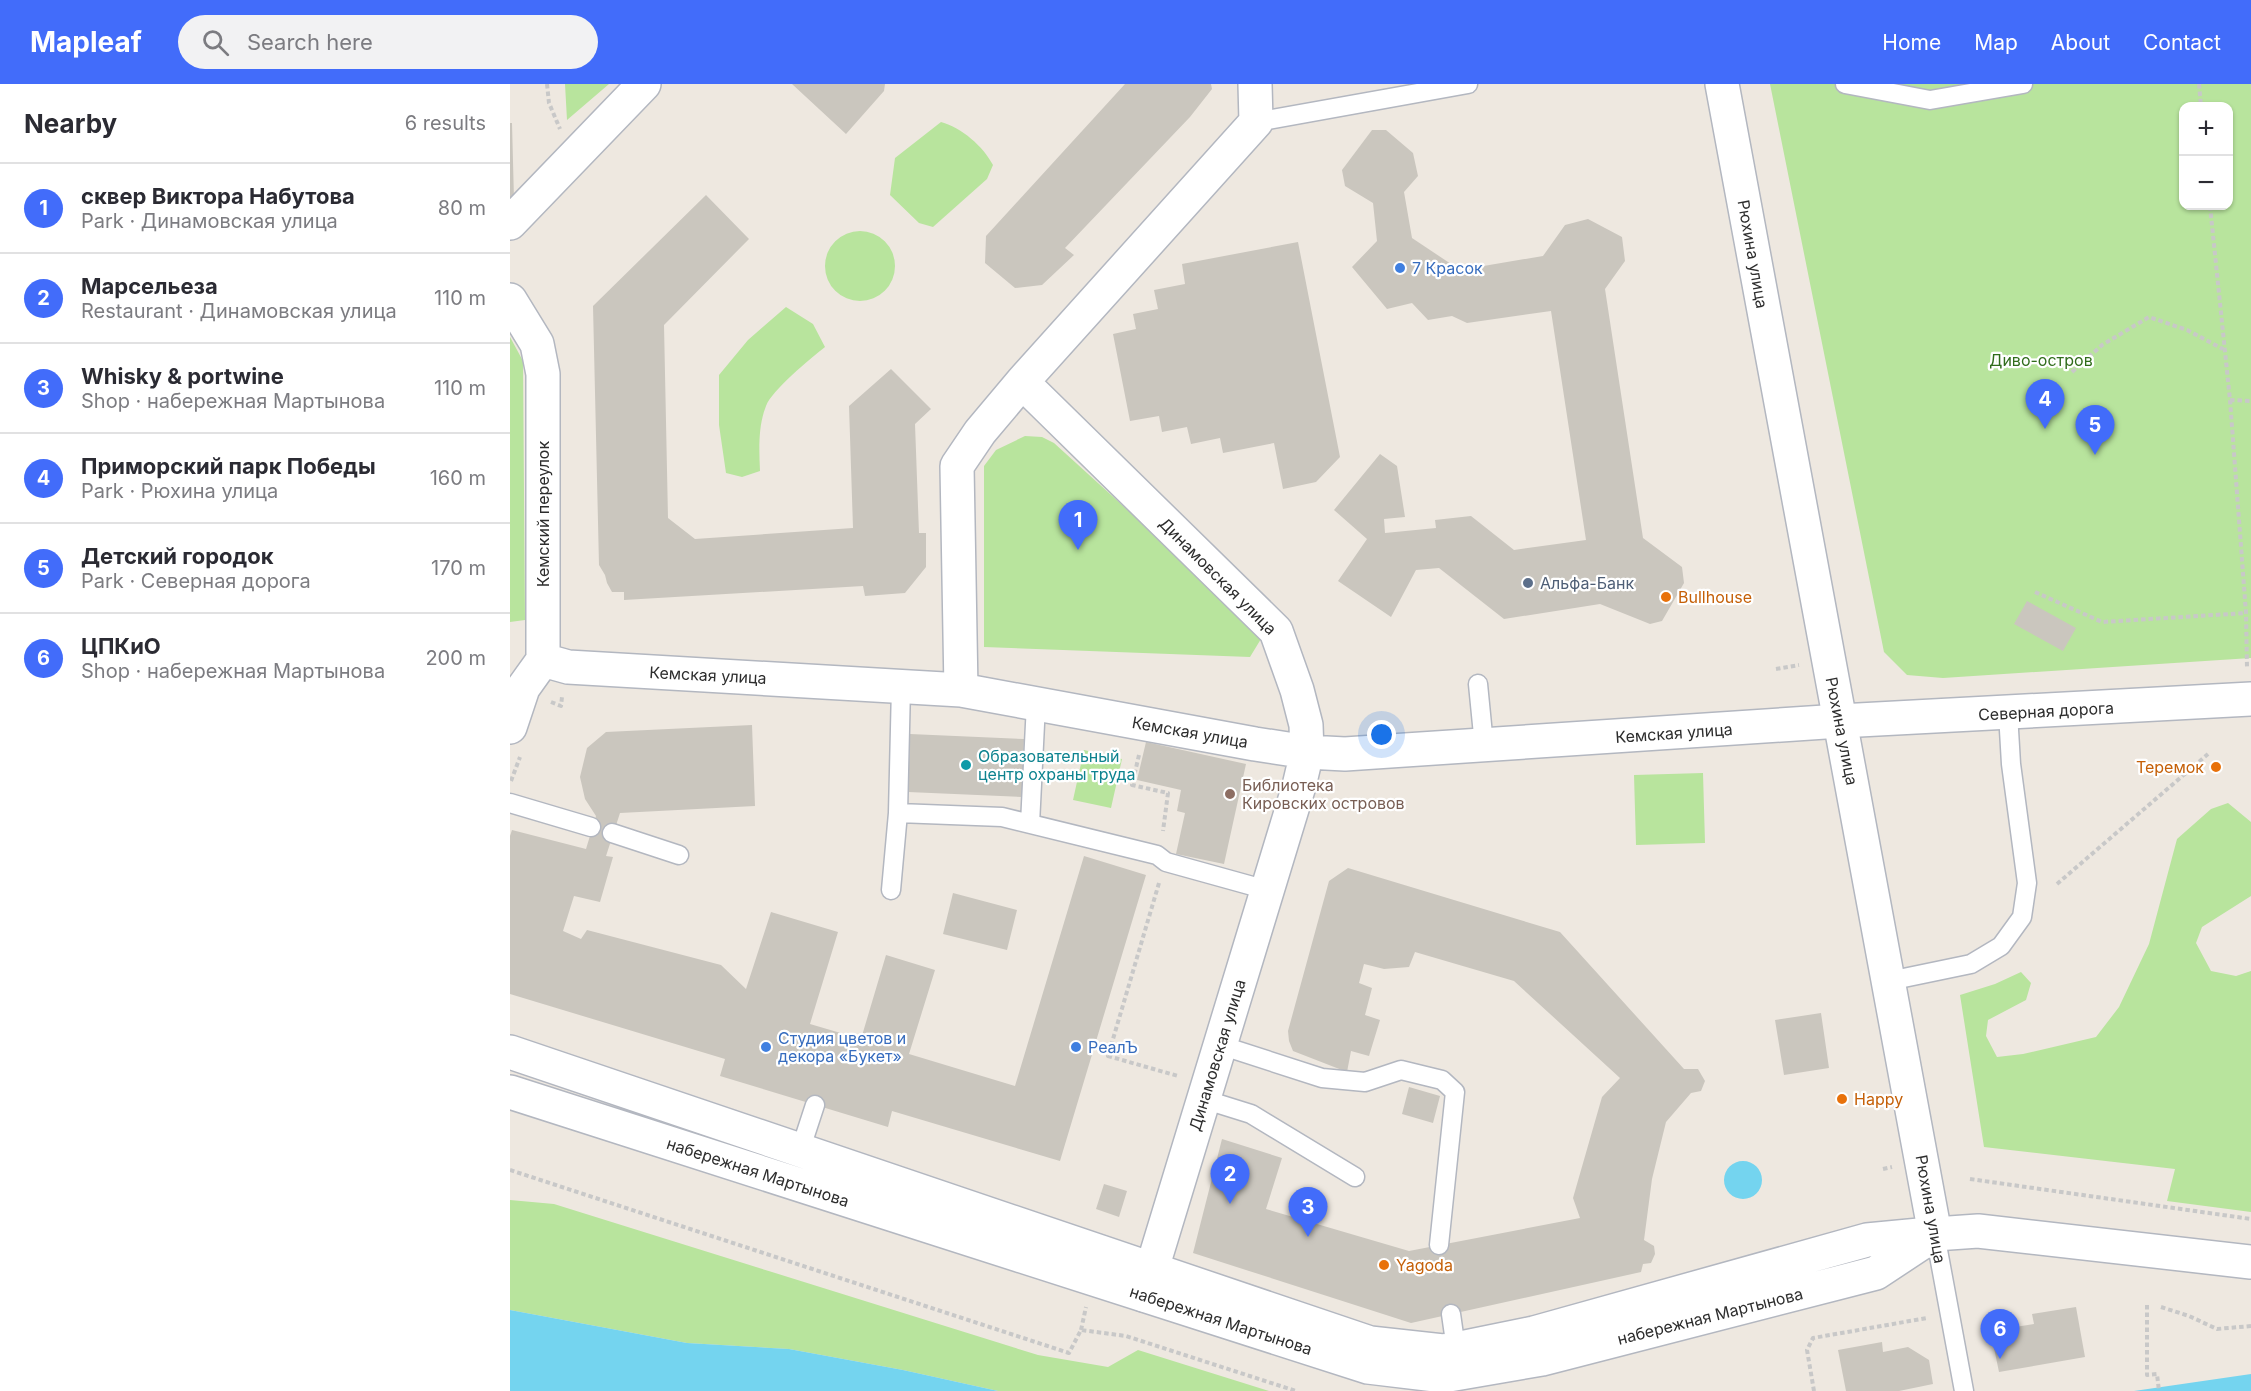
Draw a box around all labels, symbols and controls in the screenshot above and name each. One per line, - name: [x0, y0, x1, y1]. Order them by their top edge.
- search box: [178, 15, 598, 69]
- text: Mapleaf: [30, 25, 142, 59]
- icon: search: [199, 26, 232, 59]
- text: Search here: [247, 29, 373, 55]
- text: Home: [1882, 30, 1941, 55]
- text: Map: [1974, 30, 2018, 55]
- text: About: [2051, 30, 2110, 55]
- text: Contact: [2143, 30, 2221, 55]
- map controls: [2179, 102, 2233, 210]
- button: +: [2179, 102, 2233, 156]
- text: Nearby: [24, 108, 117, 139]
- text: 6 results: [405, 111, 486, 135]
- button: −: [2179, 156, 2233, 210]
- text: сквер Виктора Набутова: [81, 183, 355, 209]
- text: 1: [39, 196, 48, 220]
- text: 80 m: [438, 196, 486, 220]
- street label: Рюхина улица: [1734, 198, 1772, 310]
- text: Park · Динамовская улица: [81, 209, 338, 233]
- place label: 7 Красок: [1412, 258, 1483, 278]
- marker: 7 Красок: [1393, 261, 1407, 275]
- text: Марсельеза: [81, 273, 218, 299]
- text: 2: [37, 286, 50, 310]
- text: 110 m: [434, 286, 486, 310]
- text: Restaurant · Динамовская улица: [81, 299, 397, 323]
- park label: Диво-остров: [1989, 350, 2093, 370]
- text: Whisky & portwine: [81, 363, 284, 389]
- text: 3: [37, 376, 50, 400]
- text: 110 m: [434, 376, 486, 400]
- pin: 4: [2026, 380, 2065, 429]
- text: Shop · набережная Мартынова: [81, 389, 385, 413]
- pin: 5: [2076, 406, 2114, 455]
- street label: Кемский переулок: [533, 441, 553, 587]
- text: Приморский парк Победы: [81, 453, 376, 479]
- text: 4: [37, 466, 50, 490]
- text: 160 m: [430, 466, 486, 490]
- text: Park · Рюхина улица: [81, 479, 278, 503]
- pin: 1: [1058, 500, 1098, 550]
- street label: Динамовская улица: [1155, 513, 1281, 639]
- text: Детский городок: [81, 543, 274, 569]
- text: 5: [37, 556, 50, 580]
- text: 170 m: [431, 556, 486, 580]
- text: Park · Северная дорога: [81, 569, 311, 593]
- place label: Альфа-Банк: [1540, 573, 1635, 593]
- marker: Альфа-Банк: [1521, 576, 1535, 590]
- place label: Bullhouse: [1678, 587, 1752, 607]
- marker: Bullhouse: [1659, 590, 1673, 604]
- text: ЦПКиО: [81, 633, 161, 659]
- text: 6: [37, 646, 50, 670]
- text: 200 m: [425, 646, 486, 670]
- text: Shop · набережная Мартынова: [81, 659, 385, 683]
- street label: Кемская улица: [649, 662, 767, 688]
- street label: Рюхина улица: [1822, 675, 1862, 787]
- street label: Северная дорога: [1978, 697, 2114, 725]
- street label: Кемская улица: [1130, 712, 1250, 752]
- street label: Кемская улица: [1615, 719, 1733, 747]
- your location: [1367, 720, 1396, 749]
- place label: Образовательный центр охраны труда: [978, 746, 1135, 784]
- place label: Теремок: [2136, 757, 2204, 777]
- marker: Образовательный центр охраны труда: [959, 758, 973, 772]
- marker: Теремок: [2209, 760, 2223, 774]
- place label: Библиотека Кировских островов: [1242, 775, 1405, 813]
- marker: Библиотека Кировских островов: [1223, 787, 1237, 801]
- street label: Динамовская улица: [1184, 977, 1250, 1133]
- place label: Студия цветов и декора «Букет»: [778, 1028, 906, 1066]
- place label: РеалЪ: [1088, 1037, 1138, 1057]
- marker: Студия цветов и декора «Букет»: [759, 1040, 773, 1054]
- marker: РеалЪ: [1069, 1040, 1083, 1054]
- place label: Happy: [1854, 1089, 1903, 1109]
- marker: Happy: [1835, 1092, 1849, 1106]
- street label: набережная Мартынова: [664, 1133, 852, 1211]
- street label: Рюхина улица: [1912, 1153, 1950, 1265]
- pin: 2: [1210, 1154, 1250, 1204]
- pin: 3: [1288, 1188, 1328, 1237]
- place label: Yagoda: [1396, 1255, 1453, 1275]
- marker: Yagoda: [1377, 1258, 1391, 1272]
- street label: набережная Мартынова: [1127, 1281, 1315, 1359]
- street label: набережная Мартынова: [1615, 1283, 1805, 1349]
- pin: 6: [1980, 1310, 2020, 1359]

